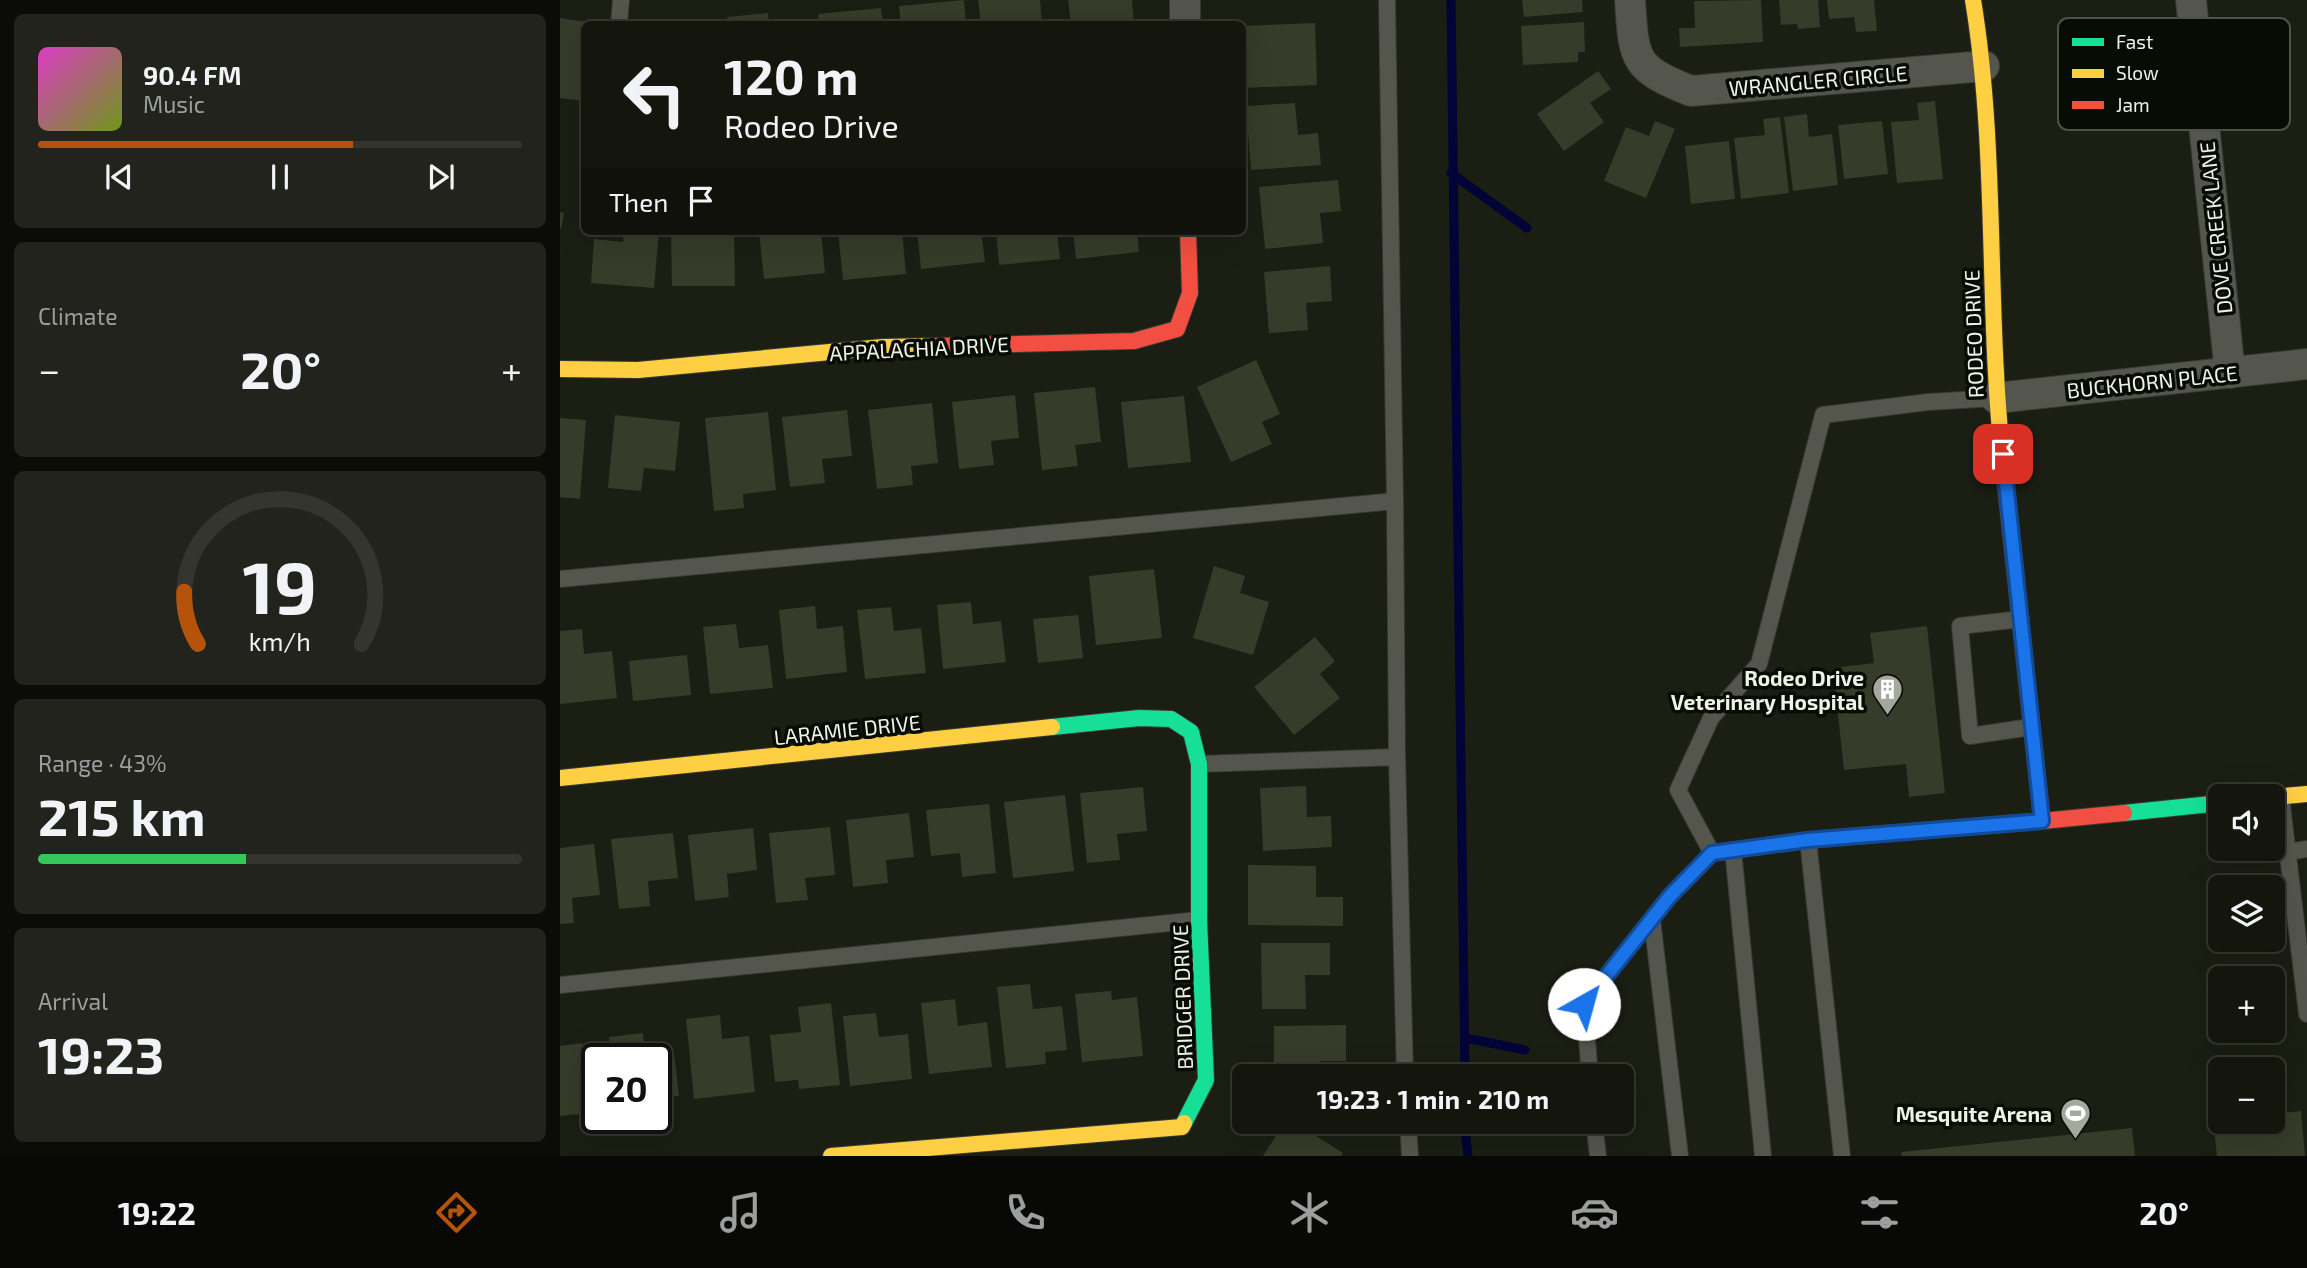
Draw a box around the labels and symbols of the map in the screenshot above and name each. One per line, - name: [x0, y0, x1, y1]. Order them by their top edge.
- legend: [2058, 18, 2290, 130]
- text: Fast: [2116, 30, 2153, 53]
- street label: WRANGLER CIRCLE: [1728, 60, 1908, 100]
- text: Slow: [2116, 61, 2159, 84]
- text: Jam: [2116, 93, 2150, 116]
- street label: DOVE CREEK LANE: [2194, 141, 2236, 315]
- street label: RODEO DRIVE: [1958, 269, 1988, 399]
- street label: APPALACHIA DRIVE: [829, 331, 1009, 365]
- street label: BUCKHORN PLACE: [2065, 360, 2239, 402]
- pin: [1973, 424, 2033, 484]
- place label: Rodeo Drive Veterinary Hospital: [1671, 665, 1864, 715]
- building icon: Rodeo Drive Veterinary Hospital: [1870, 672, 1904, 716]
- street label: LARAMIE DRIVE: [772, 709, 922, 749]
- street label: BRIDGER DRIVE: [1167, 924, 1197, 1070]
- position arrow: [1547, 967, 1621, 1041]
- speed limit sign: 20: [581, 1043, 672, 1134]
- sports icon: Mesquite Arena: [2058, 1096, 2092, 1140]
- place label: Mesquite Arena: [1896, 1101, 2052, 1126]

